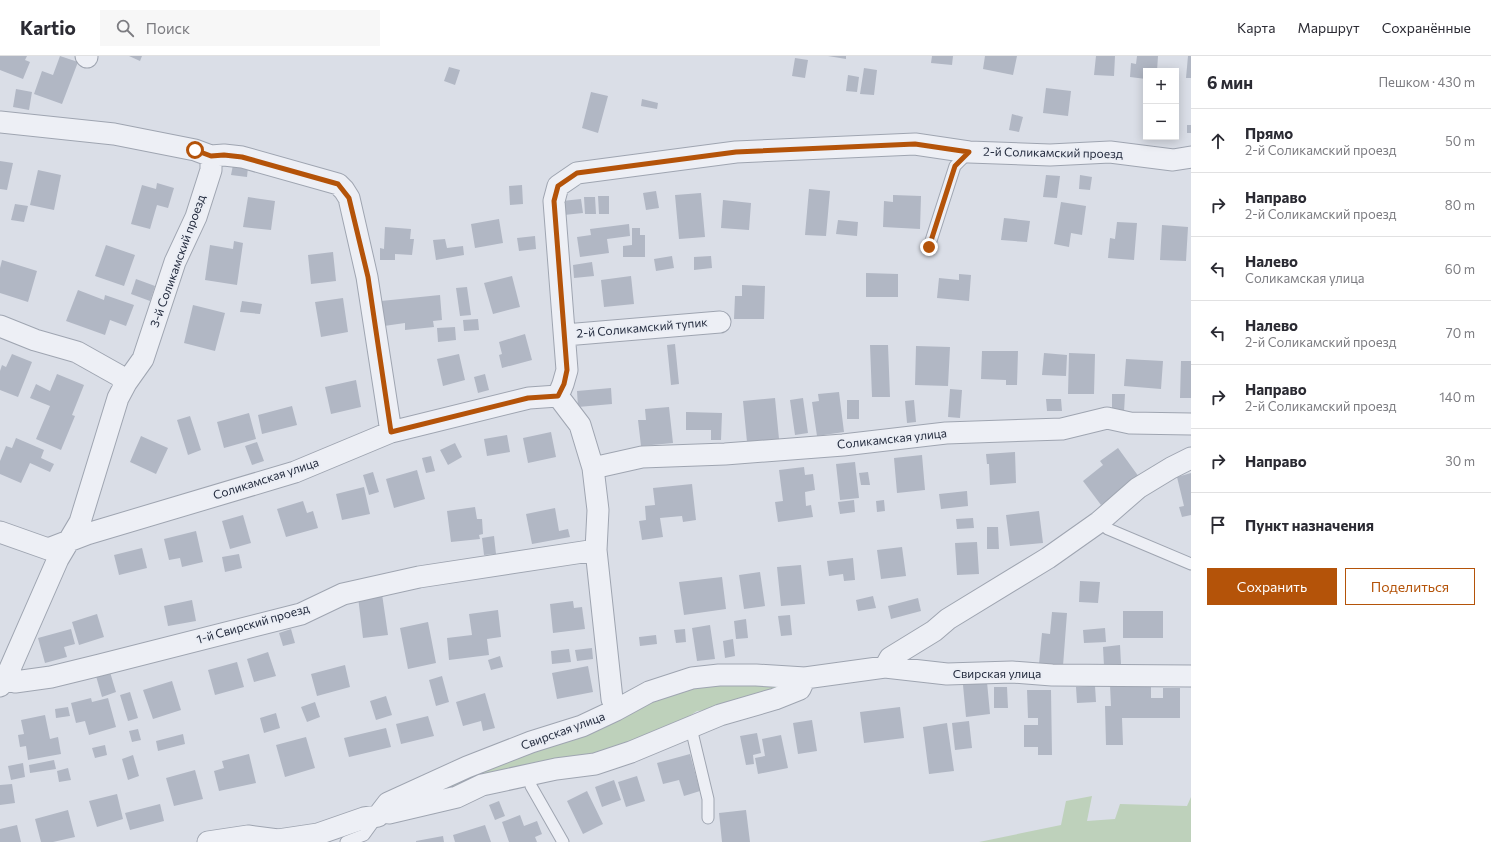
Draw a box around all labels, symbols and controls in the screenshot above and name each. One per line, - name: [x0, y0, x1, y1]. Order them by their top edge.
- search box: [100, 10, 380, 46]
- text: Kartio: [20, 16, 76, 39]
- icon: search: [114, 17, 136, 39]
- text: Поиск: [146, 19, 190, 37]
- text: Карта: [1237, 19, 1275, 36]
- text: Маршрут: [1297, 19, 1360, 36]
- text: Сохранённые: [1382, 19, 1471, 36]
- map controls: [1143, 68, 1179, 140]
- button: +: [1143, 68, 1179, 104]
- text: 6 мин: [1207, 72, 1253, 93]
- text: Пешком · 430 m: [1378, 74, 1475, 90]
- button: −: [1143, 104, 1179, 140]
- text: Прямо: [1245, 124, 1293, 142]
- icon: ahead: [1207, 130, 1229, 152]
- text: 50 m: [1445, 133, 1475, 149]
- route start: [186, 141, 204, 159]
- text: 2-й Соликамский проезд: [1245, 142, 1396, 158]
- street label: 2-й Соликамский проезд: [983, 144, 1123, 160]
- text: Направо: [1245, 188, 1307, 206]
- street label: 3-й Соликамский проезд: [147, 192, 208, 329]
- icon: right: [1207, 194, 1229, 216]
- text: 80 m: [1445, 197, 1475, 213]
- text: 2-й Соликамский проезд: [1245, 206, 1396, 222]
- route end: [920, 238, 938, 256]
- text: Налево: [1245, 252, 1298, 270]
- icon: left: [1207, 258, 1229, 280]
- text: 60 m: [1445, 261, 1475, 277]
- text: Соликамская улица: [1245, 270, 1364, 286]
- street label: 2-й Соликамский тупик: [576, 314, 709, 340]
- text: Налево: [1245, 316, 1298, 334]
- icon: left: [1207, 322, 1229, 344]
- text: 70 m: [1446, 325, 1475, 341]
- text: 2-й Соликамский проезд: [1245, 334, 1396, 350]
- text: Направо: [1245, 380, 1307, 398]
- icon: right: [1207, 386, 1229, 408]
- text: 140 m: [1439, 389, 1475, 405]
- text: 2-й Соликамский проезд: [1245, 398, 1396, 414]
- street label: Соликамская улица: [836, 425, 947, 451]
- icon: right: [1207, 450, 1229, 472]
- text: Направо: [1245, 452, 1307, 470]
- text: 30 m: [1445, 453, 1475, 469]
- street label: Соликамская улица: [211, 454, 320, 502]
- icon: arrive: [1207, 514, 1229, 536]
- text: Пункт назначения: [1245, 516, 1374, 534]
- button: Сохранить: [1207, 568, 1337, 605]
- button: Поделиться: [1345, 568, 1475, 605]
- street label: 1-й Свирский проезд: [195, 600, 311, 646]
- street label: Свирская улица: [953, 666, 1041, 680]
- street label: Свирская улица: [519, 708, 607, 752]

